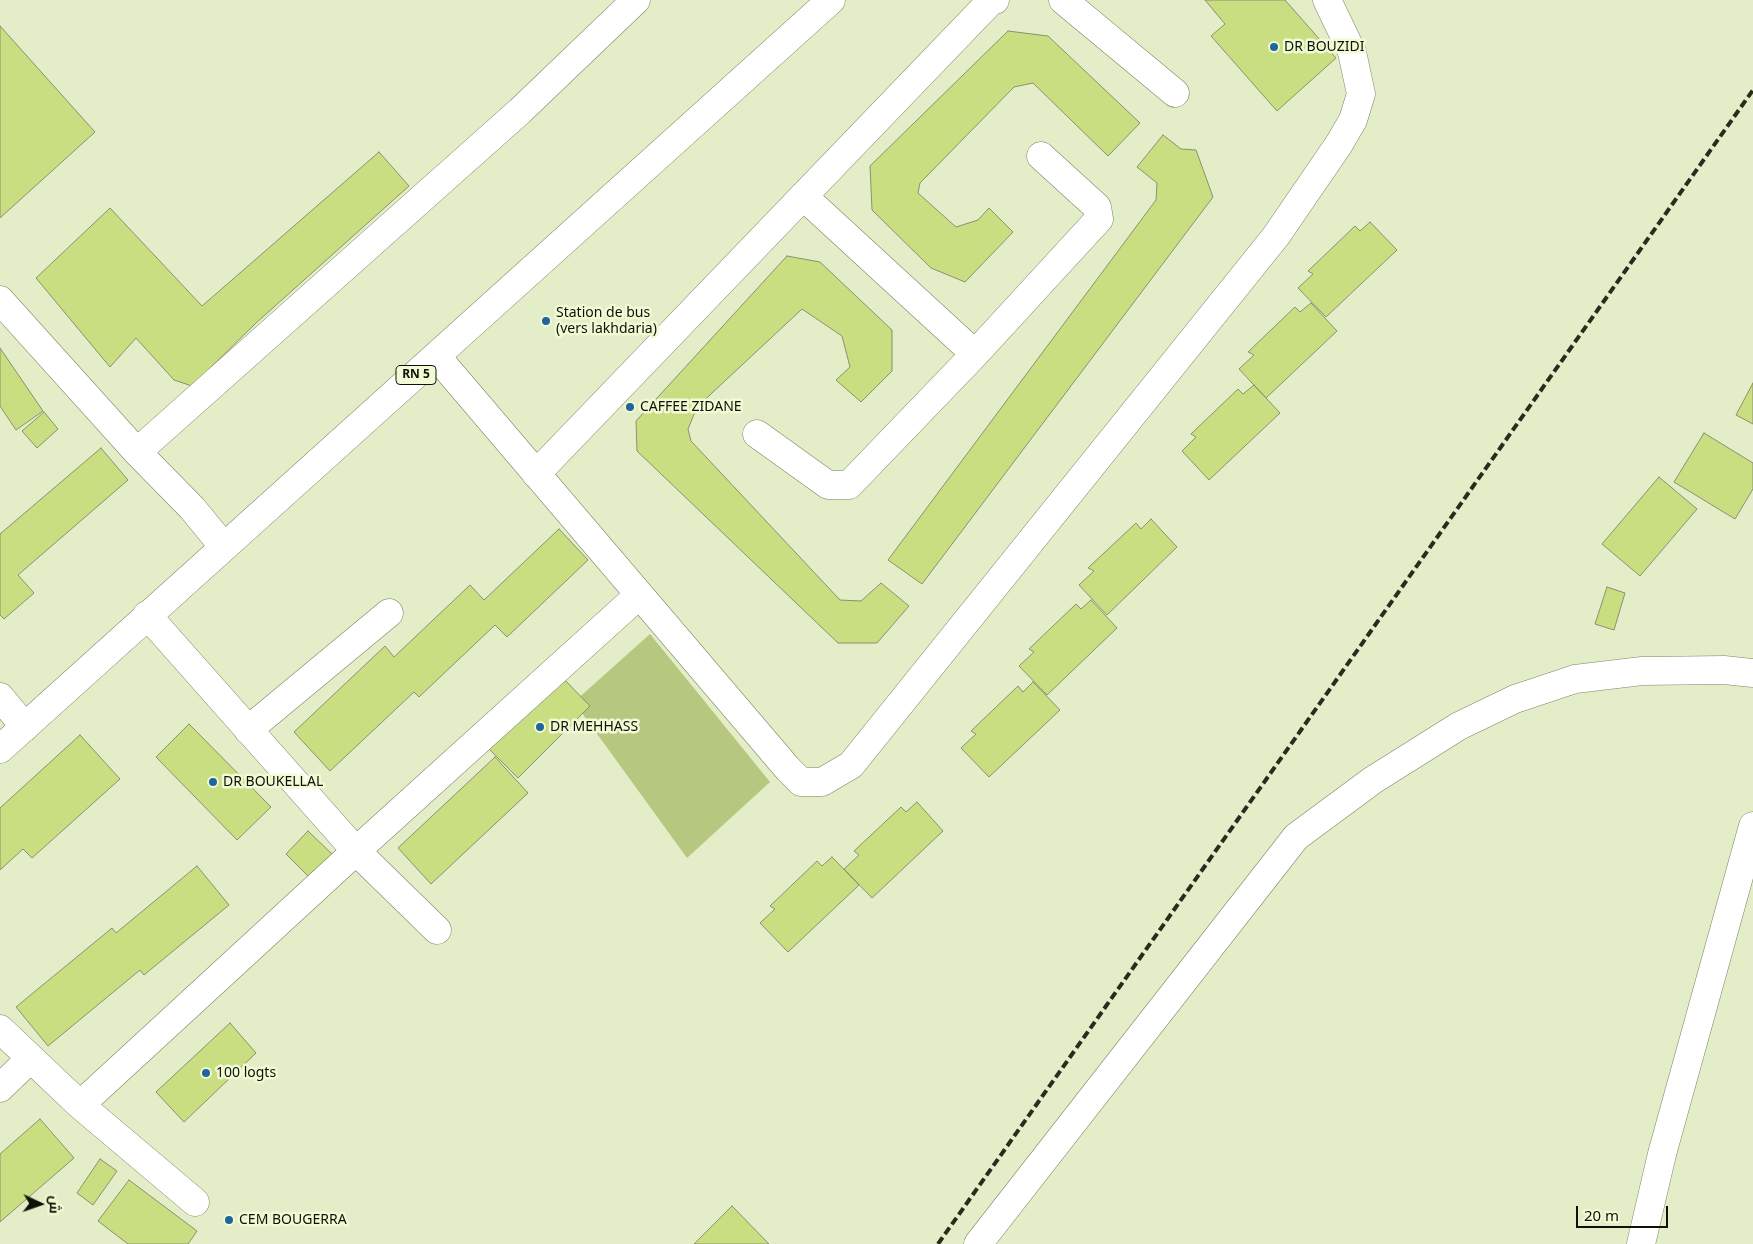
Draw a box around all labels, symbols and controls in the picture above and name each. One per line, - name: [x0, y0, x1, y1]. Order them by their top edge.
- place label: DR BOUZIDI: [1284, 39, 1365, 55]
- marker: DR BOUZIDI: [1268, 41, 1280, 53]
- place label: Station de bus (vers lakhdaria): [556, 305, 657, 338]
- marker: Station de bus (vers lakhdaria): [540, 315, 552, 327]
- road number: RN 5: [396, 366, 436, 384]
- place label: CAFFEE ZIDANE: [640, 399, 742, 415]
- marker: CAFFEE ZIDANE: [624, 401, 636, 413]
- place label: DR MEHHASS: [550, 719, 638, 735]
- marker: DR MEHHASS: [534, 721, 546, 733]
- place label: DR BOUKELLAL: [223, 774, 323, 790]
- marker: DR BOUKELLAL: [207, 776, 219, 788]
- place label: 100 logts: [216, 1065, 276, 1081]
- marker: 100 logts: [200, 1067, 212, 1079]
- north arrow: [15, 1179, 65, 1229]
- text: ش: [46, 1195, 65, 1214]
- scale bar: [1578, 1196, 1670, 1228]
- text: 20 m: [1584, 1205, 1619, 1225]
- place label: CEM BOUGERRA: [239, 1212, 347, 1228]
- marker: CEM BOUGERRA: [223, 1214, 235, 1226]

